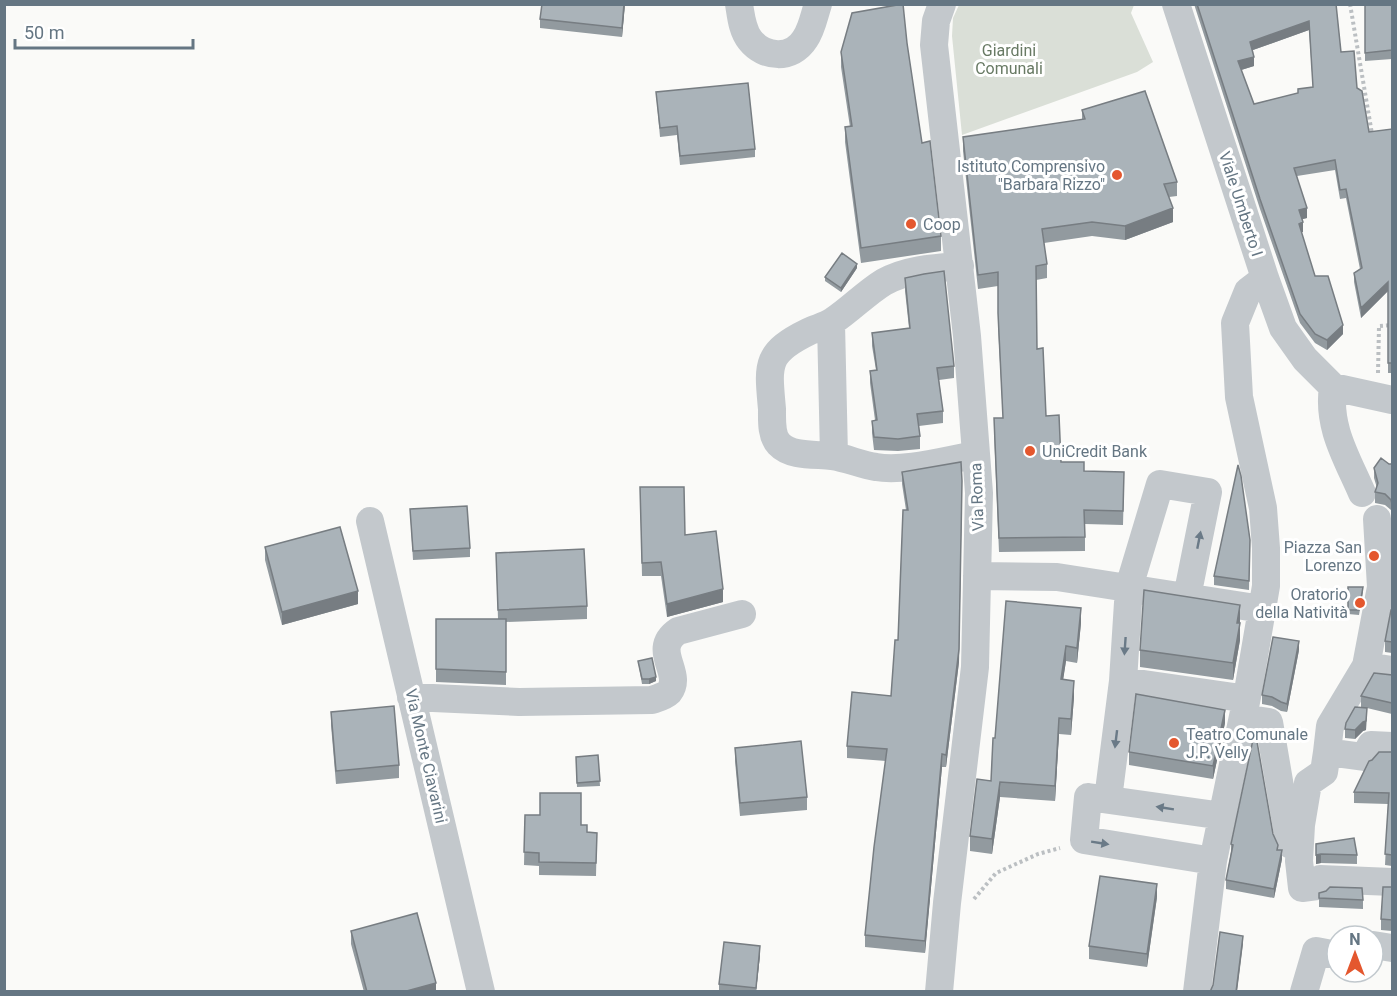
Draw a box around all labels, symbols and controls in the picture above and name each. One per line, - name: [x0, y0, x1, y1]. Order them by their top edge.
- scale bar: [15, 12, 194, 50]
- text: 50 m: [24, 22, 64, 43]
- park label: Giardini Comunali: [975, 41, 1043, 78]
- street label: Viale Umberto I: [1215, 149, 1267, 259]
- place label: Istituto Comprensivo "Barbara Rizzo": [957, 157, 1105, 194]
- marker: Istituto Comprensivo "Barbara Rizzo": [1110, 168, 1124, 182]
- place label: Coop: [923, 215, 961, 234]
- marker: Coop: [904, 217, 918, 231]
- place label: UniCredit Bank: [1042, 442, 1148, 461]
- marker: UniCredit Bank: [1023, 444, 1037, 458]
- street label: Via Roma: [966, 462, 988, 532]
- one-way arrow: [1195, 530, 1204, 549]
- place label: Piazza San Lorenzo: [1284, 538, 1362, 575]
- marker: Piazza San Lorenzo: [1367, 549, 1381, 563]
- place label: Oratorio della Natività: [1255, 585, 1348, 622]
- marker: Oratorio della Natività: [1353, 596, 1367, 610]
- one-way arrow: [1120, 636, 1130, 655]
- street label: Via Monte Ciavarini: [401, 687, 451, 825]
- place label: Teatro Comunale J.P. Velly: [1186, 725, 1308, 762]
- one-way arrow: [1111, 729, 1120, 748]
- marker: Teatro Comunale J.P. Velly: [1167, 736, 1181, 750]
- one-way arrow: [1156, 803, 1175, 812]
- one-way arrow: [1091, 839, 1110, 848]
- north arrow: [1325, 924, 1385, 984]
- text: N: [1349, 930, 1361, 949]

